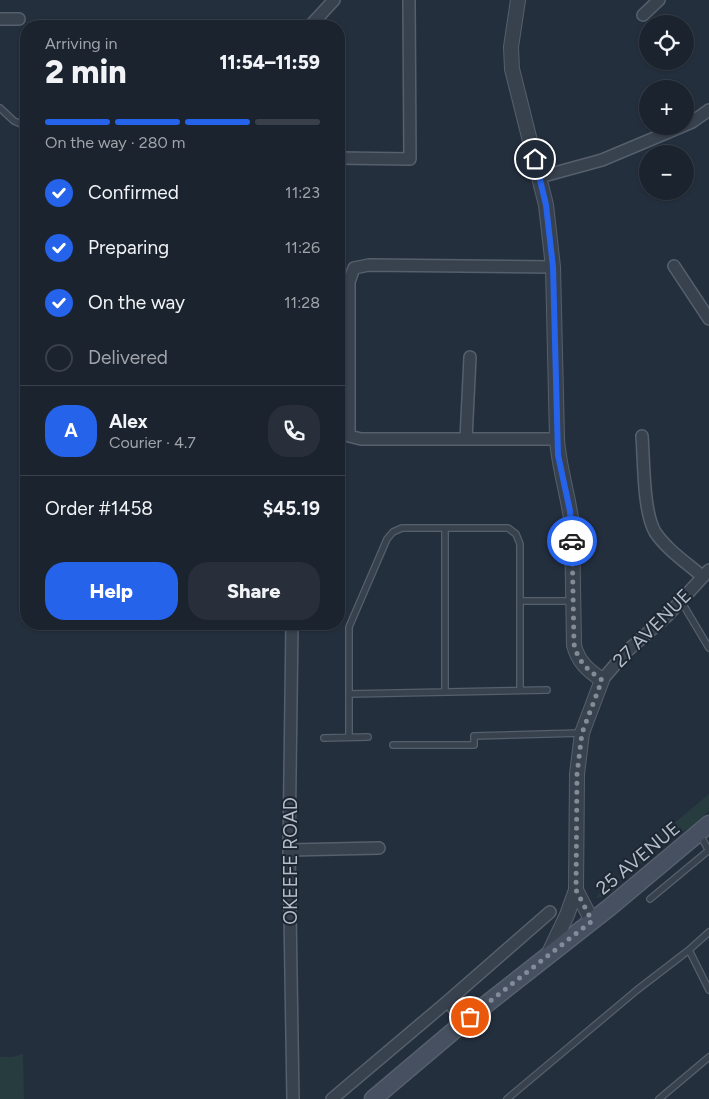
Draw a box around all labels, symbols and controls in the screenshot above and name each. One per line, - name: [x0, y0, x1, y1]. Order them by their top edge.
- map controls: [639, 15, 694, 200]
- button: locate: [639, 15, 694, 70]
- text: Arriving in: [45, 34, 117, 53]
- text: 11:54–11:59: [219, 51, 320, 74]
- text: 2 min: [45, 53, 127, 91]
- button: +: [639, 80, 694, 135]
- text: On the way · 280 m: [45, 133, 185, 152]
- pin: [514, 138, 556, 180]
- icon: home: [521, 145, 549, 173]
- button: −: [639, 145, 694, 200]
- icon: check: [45, 179, 73, 207]
- text: Confirmed: [88, 181, 179, 204]
- text: 11:23: [285, 183, 320, 202]
- icon: check: [45, 234, 73, 262]
- text: Preparing: [88, 236, 169, 259]
- text: 11:26: [285, 238, 320, 257]
- icon: check: [45, 289, 73, 317]
- text: On the way: [88, 291, 185, 314]
- text: 11:28: [284, 293, 320, 312]
- text: Delivered: [88, 346, 168, 369]
- button: phone: [268, 405, 320, 457]
- text: Alex: [109, 410, 148, 433]
- text: A: [64, 419, 78, 442]
- text: Courier · 4.7: [109, 433, 196, 452]
- text: Order #1458: [45, 497, 153, 520]
- text: $45.19: [263, 497, 320, 520]
- courier: [547, 516, 597, 566]
- icon: car: [558, 527, 586, 555]
- button: Help: [45, 562, 178, 620]
- button: Share: [188, 562, 320, 620]
- street label: 27 AVENUE: [608, 584, 696, 672]
- street label: OKEEFE ROAD: [279, 797, 302, 925]
- street label: 25 AVENUE: [592, 816, 684, 900]
- pin: [449, 996, 491, 1038]
- icon: bag: [456, 1003, 484, 1031]

